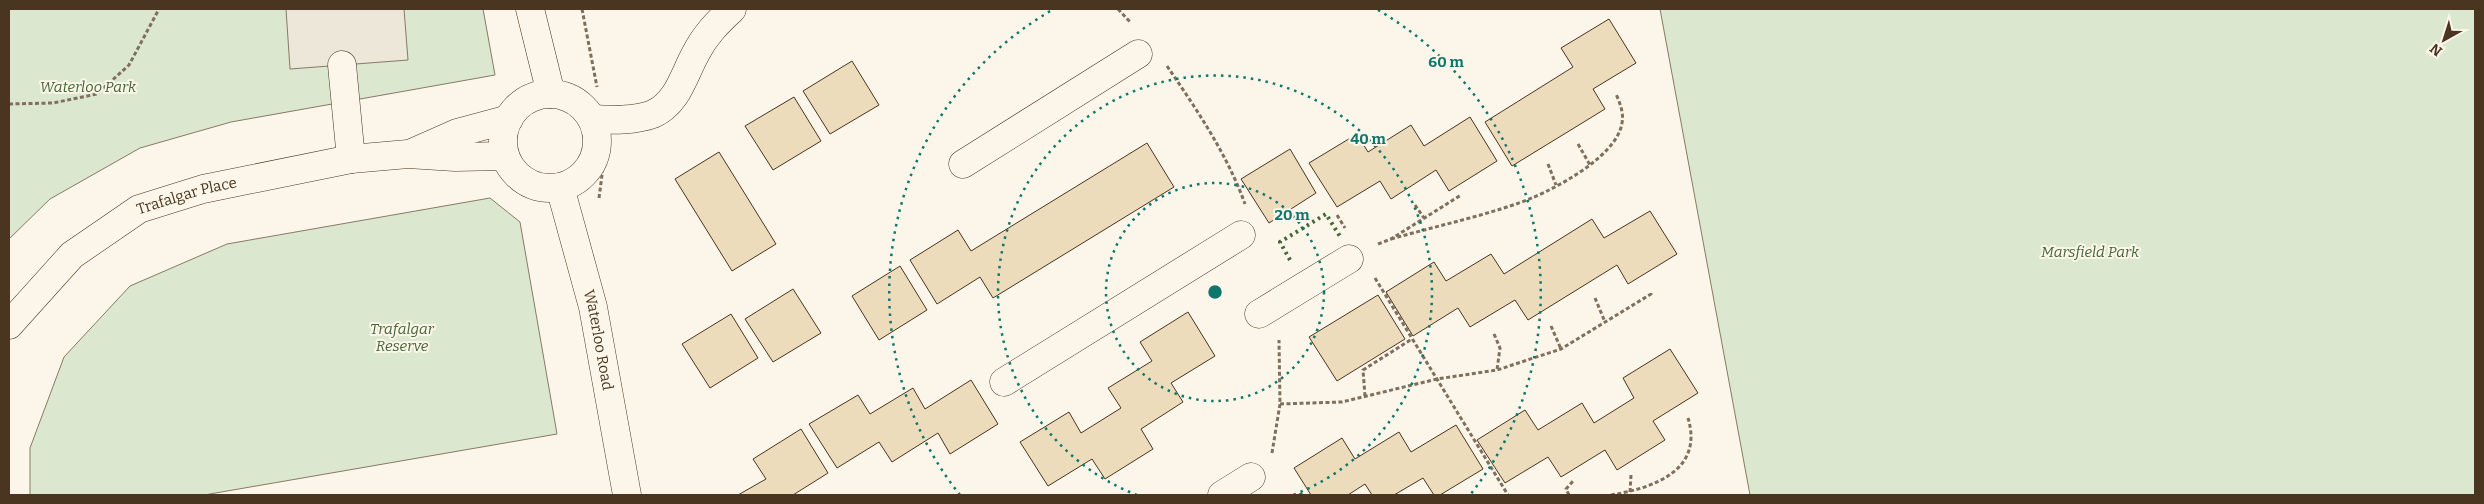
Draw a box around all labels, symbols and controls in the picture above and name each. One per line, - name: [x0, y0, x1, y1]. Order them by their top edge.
- north arrow: [2419, 15, 2469, 65]
- text: N: [2426, 40, 2446, 60]
- text: 60 m: [1428, 53, 1464, 71]
- park label: Waterloo Park: [40, 78, 137, 96]
- text: 40 m: [1350, 130, 1387, 148]
- street label: Trafalgar Place: [134, 173, 238, 218]
- text: 20 m: [1275, 206, 1310, 224]
- park label: Marsfield Park: [2041, 243, 2140, 261]
- centre of rings: [1206, 283, 1224, 301]
- street label: Waterloo Road: [580, 288, 617, 392]
- park label: Trafalgar Reserve: [370, 320, 435, 355]

